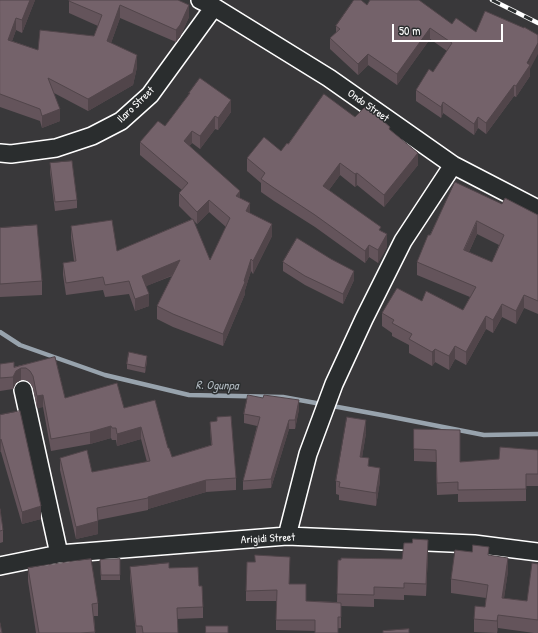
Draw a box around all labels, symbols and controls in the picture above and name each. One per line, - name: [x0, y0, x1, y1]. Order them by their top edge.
- scale bar: [394, 16, 505, 42]
- text: 50 m: [399, 22, 420, 39]
- street label: Ilaro Street: [115, 84, 157, 126]
- street label: Ondo Street: [345, 87, 391, 125]
- water label: R. Ogunpa: [195, 378, 239, 394]
- street label: Arigidi Street: [241, 531, 295, 547]

